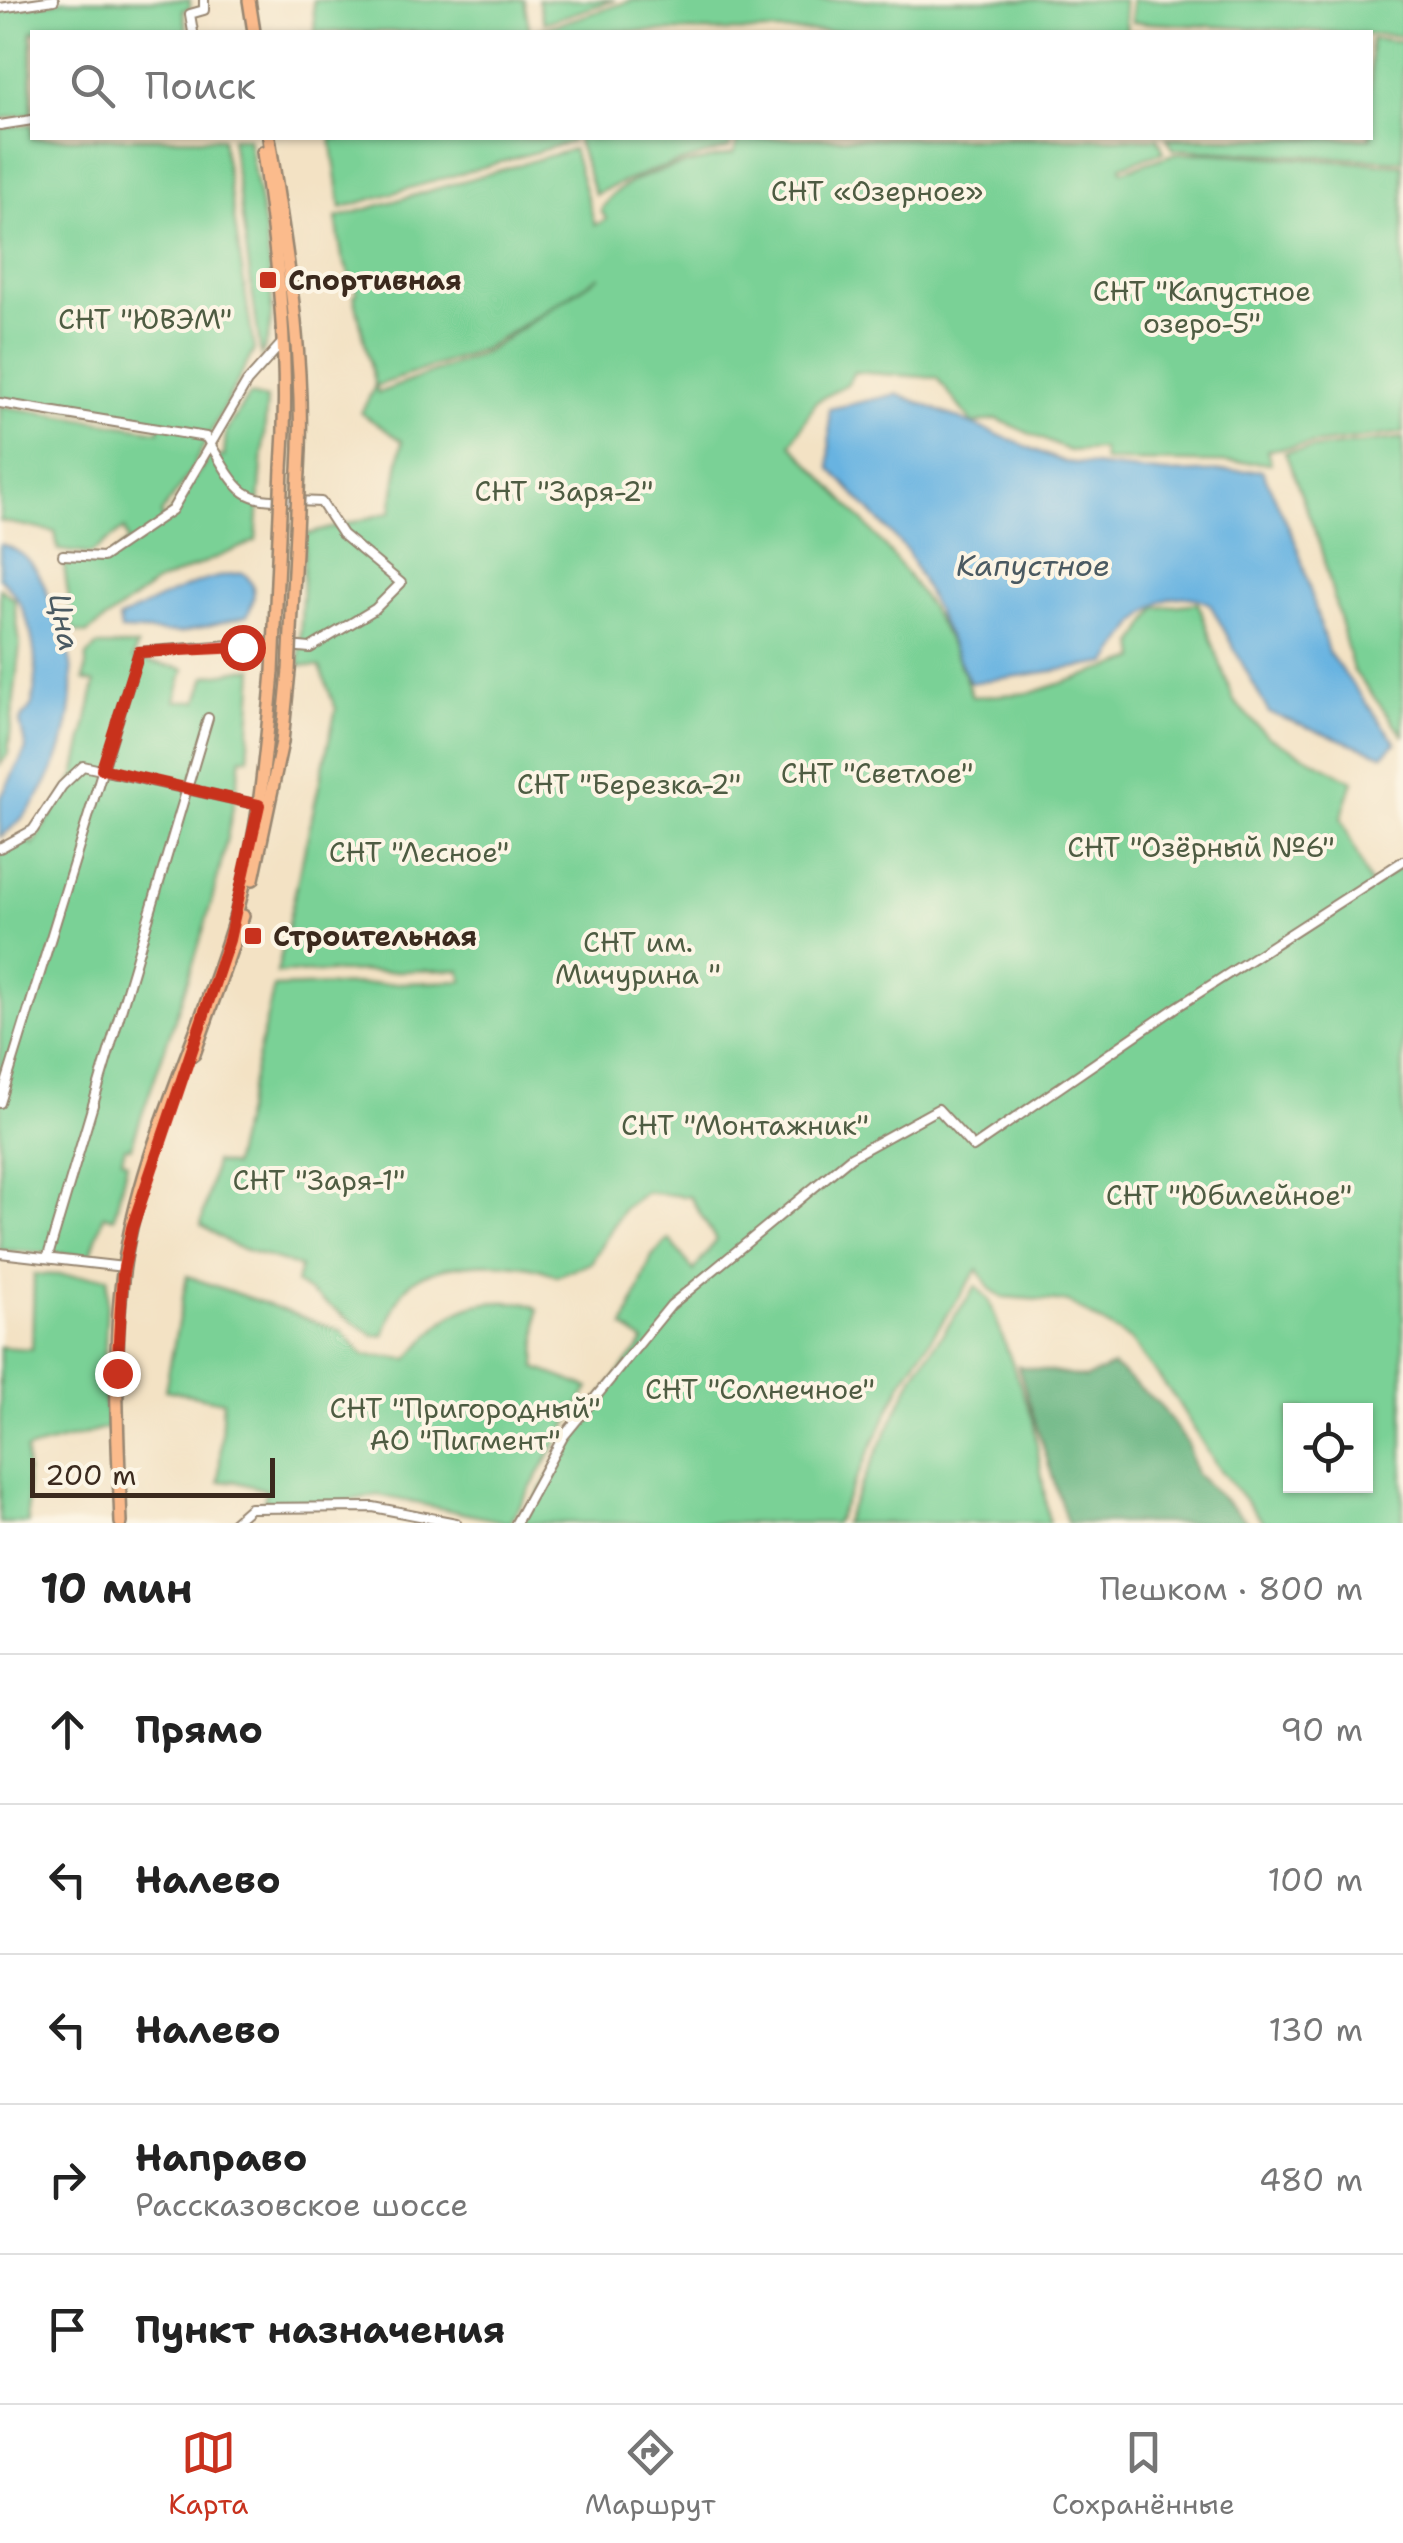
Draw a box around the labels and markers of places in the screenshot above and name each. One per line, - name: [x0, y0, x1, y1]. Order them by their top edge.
- place label: Спортивная: [288, 261, 462, 299]
- marker: Спортивная: [257, 269, 279, 291]
- place label: Строительная: [273, 917, 477, 955]
- marker: Строительная: [242, 925, 264, 947]

